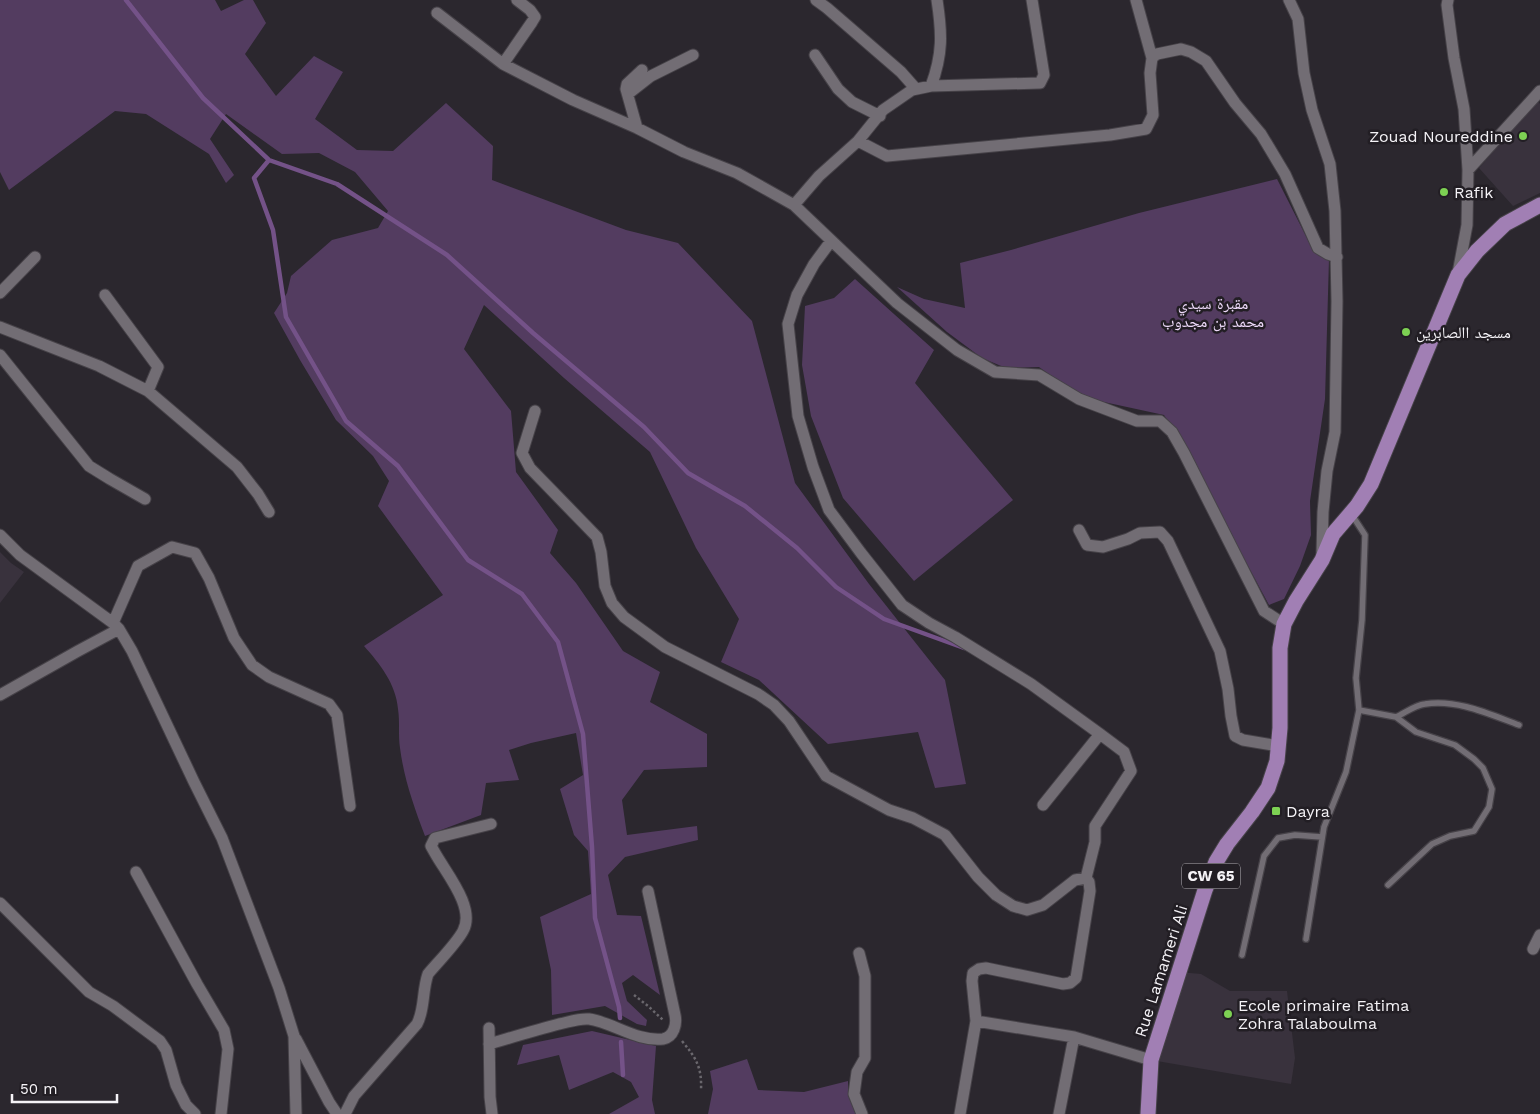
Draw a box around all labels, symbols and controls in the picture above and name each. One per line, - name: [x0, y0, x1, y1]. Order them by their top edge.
- place label: Zouad Noureddine: [1369, 127, 1513, 146]
- marker: Zouad Noureddine: [1517, 130, 1529, 142]
- place label: Rafik: [1454, 183, 1493, 202]
- marker: Rafik: [1438, 186, 1450, 198]
- park label: مقبرة سيدي محمد بن مجدوب: [1162, 294, 1264, 332]
- place label: مسجد االصابرين: [1416, 323, 1511, 343]
- marker: مسجد االصابرين: [1400, 326, 1412, 338]
- place label: Dayra: [1286, 802, 1330, 821]
- marker: Dayra: [1270, 805, 1282, 817]
- road number: CW 65: [1182, 864, 1240, 888]
- street label: Rue Lamameri Ali: [1131, 903, 1191, 1039]
- place label: Ecole primaire Fatima Zohra Talaboulma: [1238, 996, 1409, 1033]
- marker: Ecole primaire Fatima Zohra Talaboulma: [1222, 1008, 1234, 1020]
- scale bar: [12, 1072, 118, 1104]
- text: 50 m: [20, 1080, 57, 1098]

